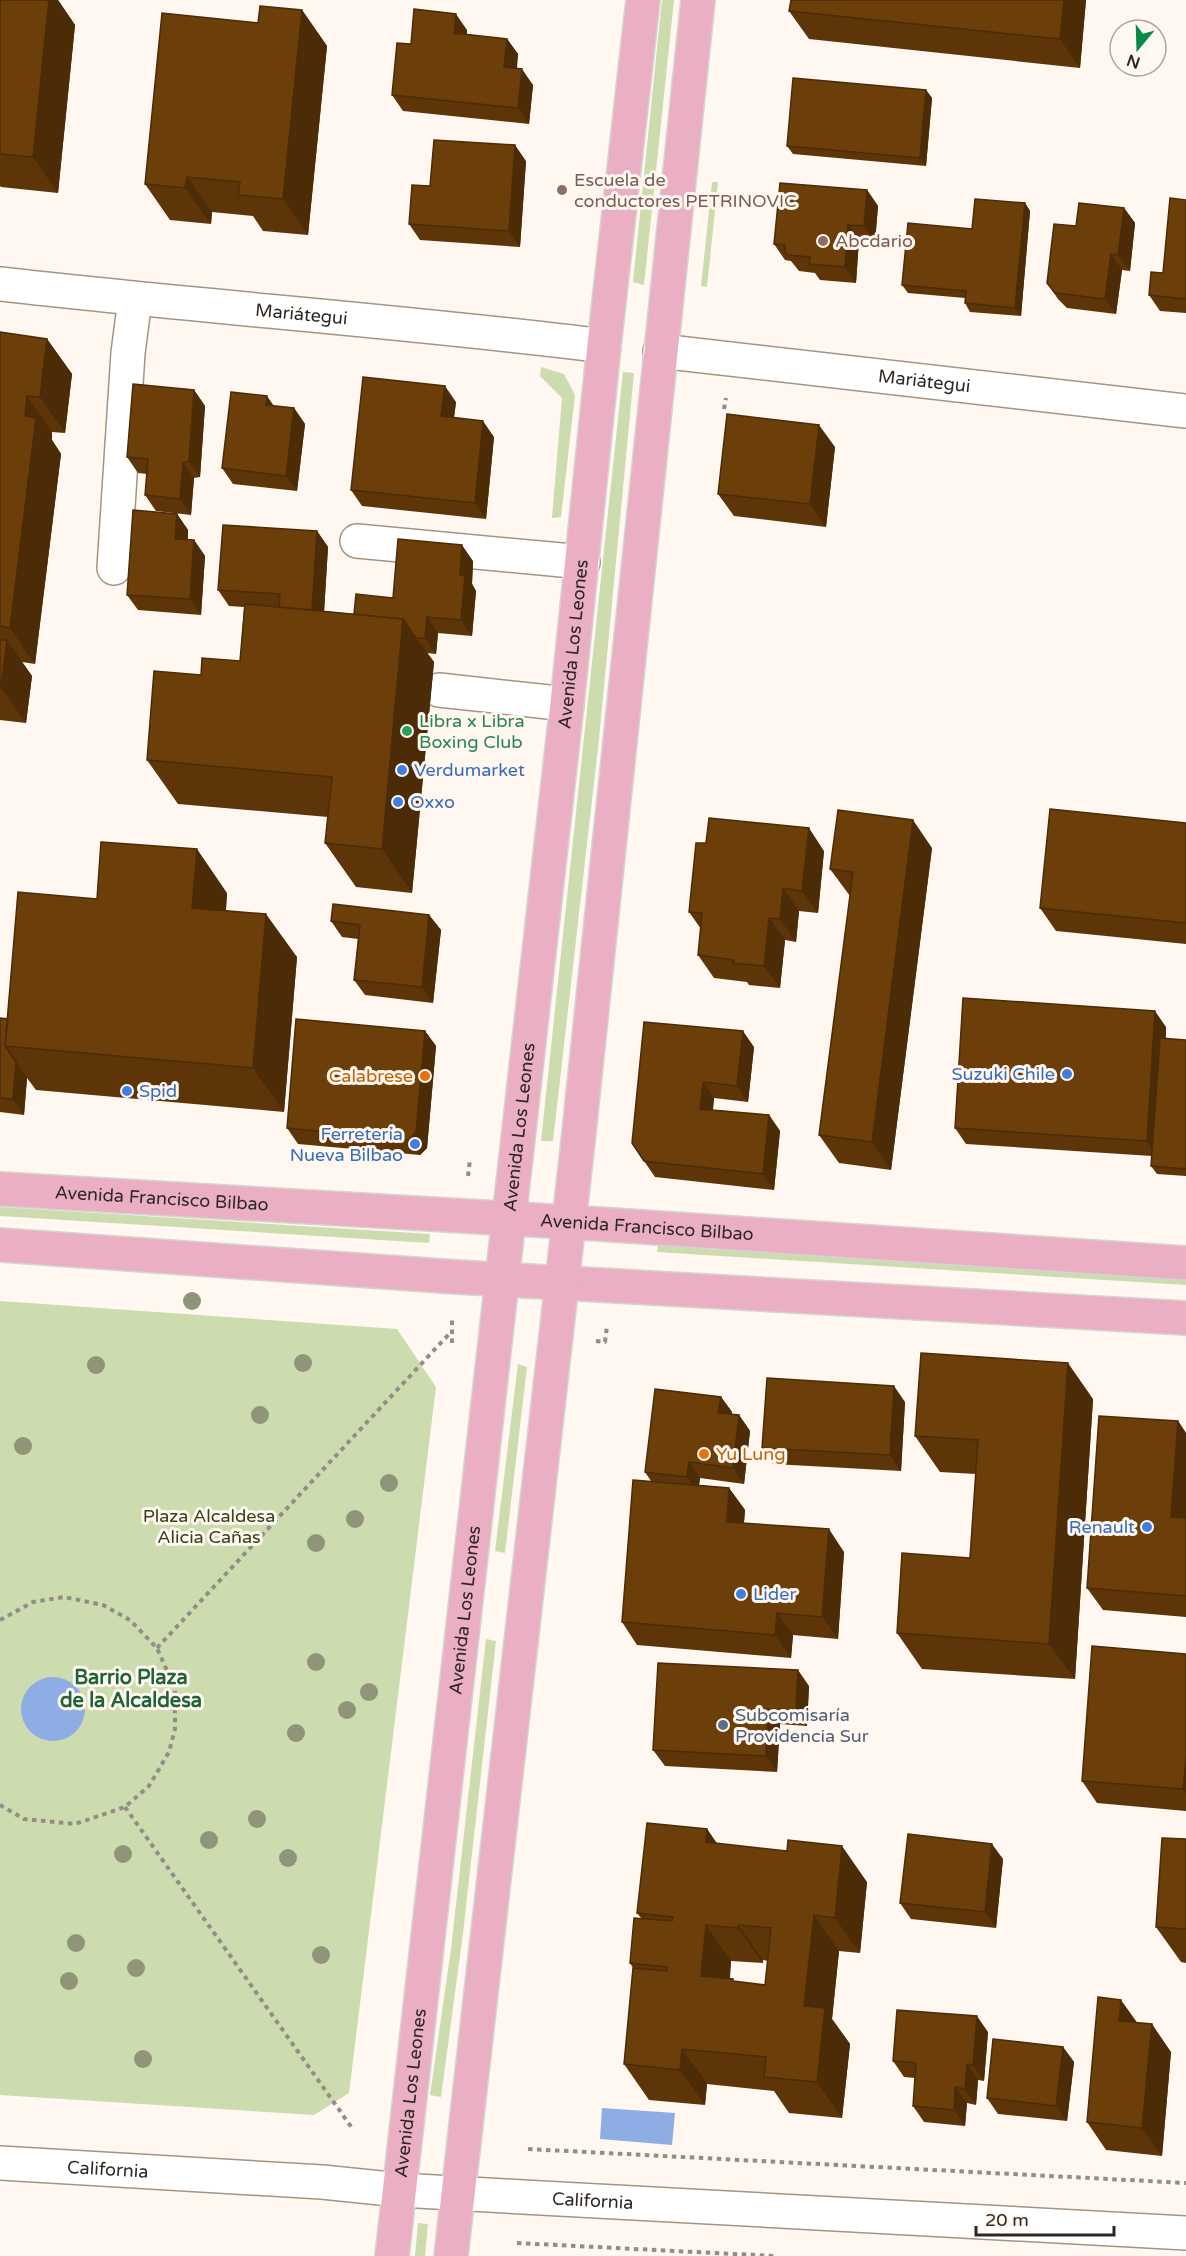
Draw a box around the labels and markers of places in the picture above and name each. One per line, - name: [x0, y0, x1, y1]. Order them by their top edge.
- place label: Escuela de conductores PETRINOVIC: [574, 169, 797, 212]
- marker: Escuela de conductores PETRINOVIC: [555, 183, 569, 197]
- place label: Abcdario: [835, 230, 913, 252]
- marker: Abcdario: [816, 234, 830, 248]
- place label: Libra x Libra Boxing Club: [419, 710, 525, 753]
- marker: Libra x Libra Boxing Club: [400, 724, 414, 738]
- place label: Verdumarket: [414, 759, 525, 781]
- marker: Verdumarket: [395, 763, 409, 777]
- place label: Oxxo: [410, 791, 455, 813]
- marker: Oxxo: [391, 795, 405, 809]
- place label: Suzuki Chile: [952, 1063, 1055, 1085]
- place label: Calabrese: [329, 1065, 413, 1087]
- marker: Suzuki Chile: [1060, 1067, 1074, 1081]
- marker: Calabrese: [418, 1069, 432, 1083]
- place label: Spid: [139, 1080, 177, 1102]
- marker: Spid: [120, 1084, 134, 1098]
- place label: Ferretería Nueva Bilbao: [290, 1123, 403, 1166]
- marker: Ferretería Nueva Bilbao: [408, 1137, 422, 1151]
- place label: Yu Lung: [716, 1443, 786, 1465]
- marker: Yu Lung: [697, 1447, 711, 1461]
- place label: Renault: [1069, 1516, 1135, 1538]
- marker: Renault: [1140, 1520, 1154, 1534]
- place label: Lider: [753, 1583, 796, 1605]
- marker: Lider: [734, 1587, 748, 1601]
- place label: Subcomisaría Providencia Sur: [735, 1704, 869, 1747]
- marker: Subcomisaría Providencia Sur: [716, 1718, 730, 1732]

